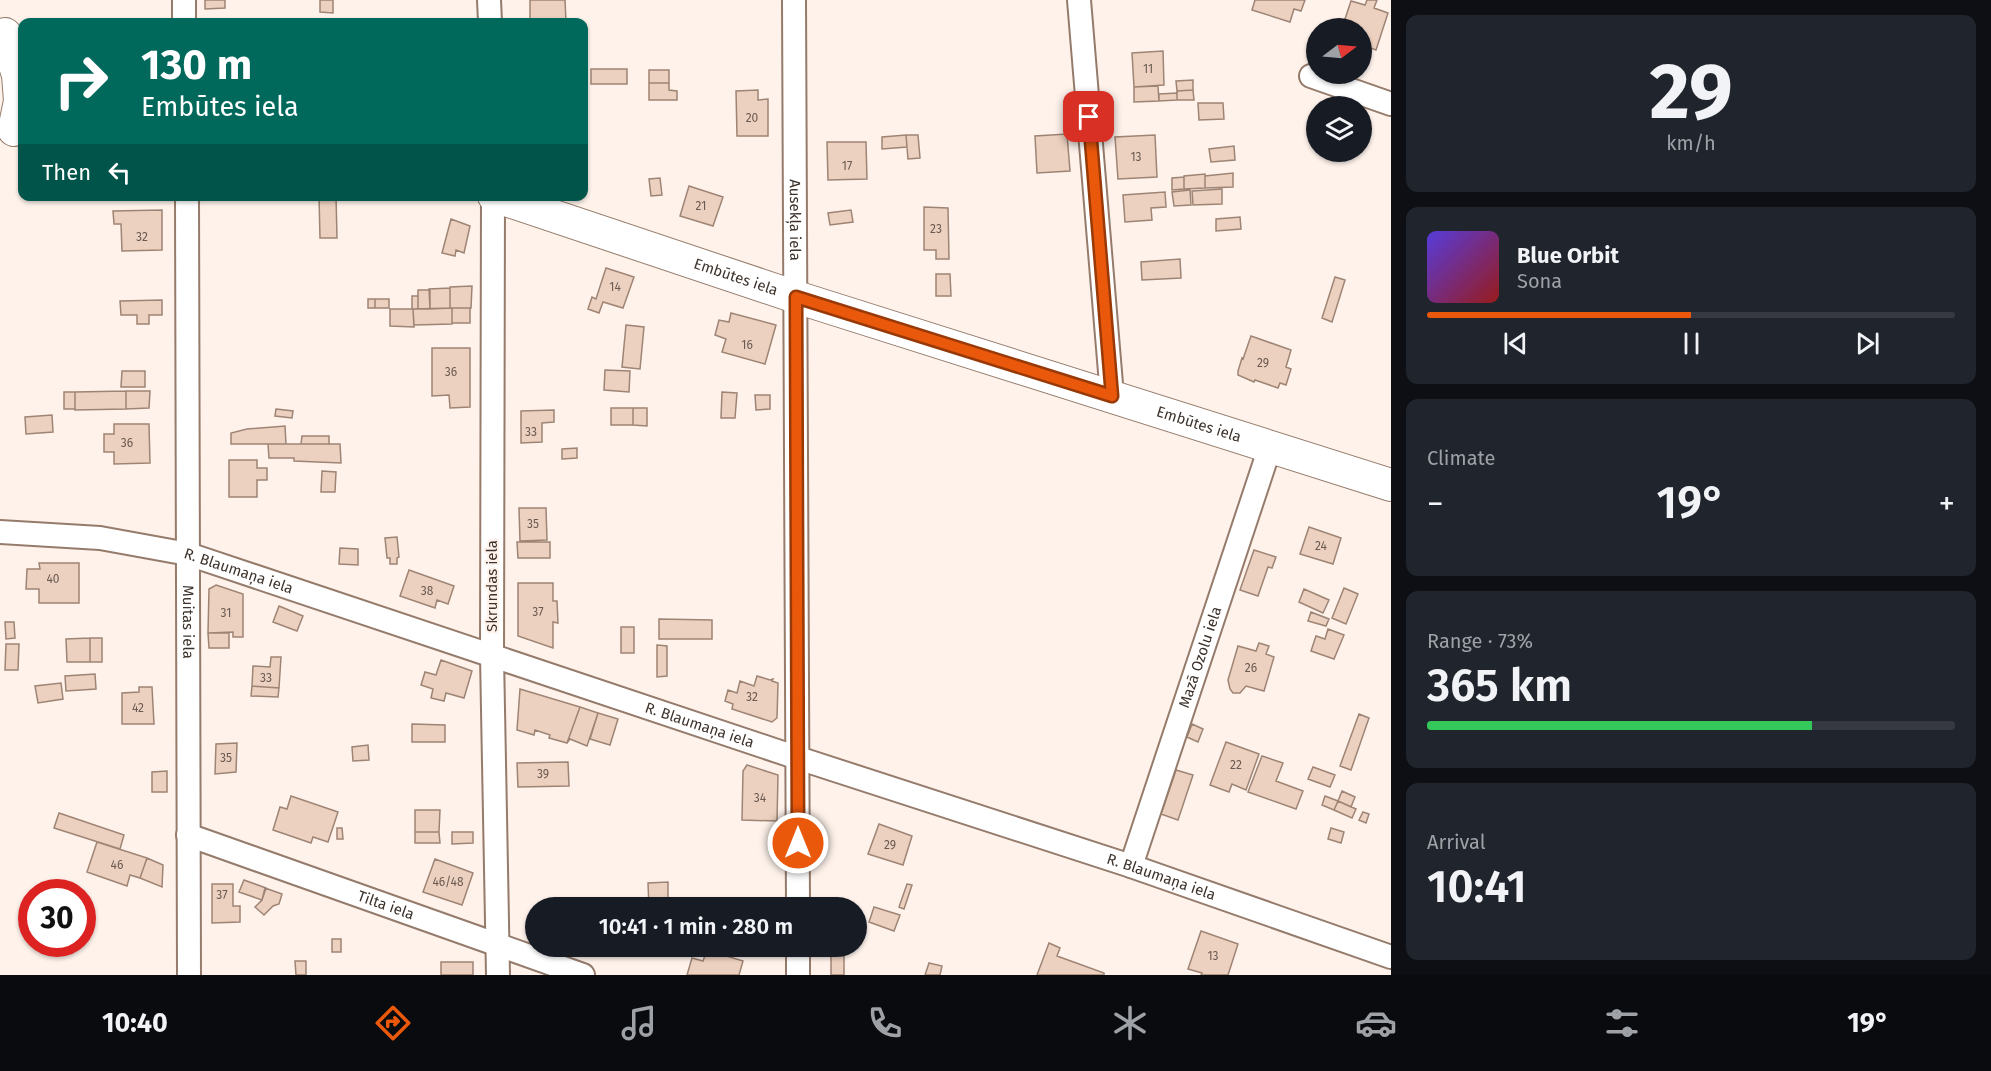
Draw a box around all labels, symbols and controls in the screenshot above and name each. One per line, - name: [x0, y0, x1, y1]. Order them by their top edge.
- north arrow: [1306, 18, 1372, 84]
- map controls: [1306, 18, 1372, 162]
- text: 130 m: [141, 40, 252, 90]
- icon: right: [42, 42, 120, 120]
- text: 29: [1649, 45, 1733, 139]
- house number: 11: [1143, 62, 1153, 76]
- text: Embūtes iela: [141, 91, 299, 123]
- pin: [1063, 91, 1114, 142]
- button: layers: [1306, 96, 1372, 162]
- icon: arrive: [1072, 100, 1105, 133]
- house number: 20: [746, 111, 759, 125]
- text: km/h: [1666, 131, 1716, 155]
- house number: 13: [1130, 150, 1142, 164]
- icon: left: [103, 156, 136, 189]
- text: Then: [42, 159, 91, 186]
- house number: 17: [842, 159, 852, 173]
- street label: Ausekļa iela: [785, 179, 804, 261]
- house number: 21: [696, 199, 706, 213]
- house number: 23: [930, 222, 942, 236]
- house number: 32: [136, 230, 148, 244]
- text: Blue Orbit: [1517, 242, 1619, 269]
- street label: Embūtes iela: [691, 254, 780, 299]
- text: Sona: [1517, 269, 1562, 293]
- house number: 14: [609, 280, 621, 294]
- icon: previous: [1499, 327, 1532, 360]
- icon: pause: [1675, 327, 1708, 360]
- icon: next: [1851, 327, 1884, 360]
- house number: 16: [741, 338, 753, 352]
- house number: 29: [1257, 356, 1269, 370]
- house number: 36: [445, 365, 457, 379]
- street label: Embūtes iela: [1154, 403, 1243, 446]
- house number: 33: [525, 425, 537, 439]
- house number: 36: [121, 436, 133, 450]
- text: Climate: [1427, 446, 1495, 470]
- text: 19°: [1657, 476, 1725, 530]
- text: −: [1427, 484, 1444, 524]
- text: +: [1939, 484, 1955, 524]
- house number: 35: [527, 517, 539, 531]
- house number: 24: [1315, 539, 1328, 553]
- street label: Skrundas iela: [483, 540, 501, 632]
- street label: R. Blaumaņa iela: [182, 544, 296, 598]
- house number: 40: [46, 572, 60, 586]
- house number: 38: [421, 584, 434, 598]
- street label: Muitas iela: [179, 585, 197, 659]
- street label: Mazā Ozolu iela: [1175, 604, 1225, 710]
- house number: 37: [532, 605, 544, 619]
- house number: 31: [221, 606, 231, 620]
- text: Range · 73%: [1427, 629, 1533, 653]
- text: 365 km: [1427, 659, 1572, 713]
- house number: 26: [1245, 661, 1257, 675]
- house number: 33: [260, 671, 272, 685]
- house number: 32: [746, 690, 758, 704]
- street label: R. Blaumaņa iela: [643, 698, 756, 752]
- house number: 42: [132, 701, 144, 715]
- house number: 35: [220, 751, 232, 765]
- house number: 22: [1230, 758, 1242, 772]
- house number: 39: [537, 767, 549, 781]
- house number: 34: [754, 791, 767, 805]
- position arrow: [766, 811, 830, 875]
- text: Arrival: [1427, 830, 1486, 854]
- house number: 29: [884, 838, 896, 852]
- street label: R. Blaumaņa iela: [1105, 850, 1218, 904]
- house number: 46: [111, 858, 123, 872]
- text: 10:41: [1427, 860, 1527, 914]
- house number: 46/48: [432, 875, 464, 889]
- speed limit sign: 30: [18, 879, 96, 957]
- street label: Tilta iela: [355, 887, 417, 923]
- house number: 37: [216, 888, 228, 902]
- text: 10:41 · 1 min · 280 m: [599, 913, 793, 940]
- house number: 13: [1207, 949, 1219, 963]
- icon: directions: [372, 1002, 414, 1044]
- icon: music: [618, 1002, 660, 1044]
- icon: phone: [864, 1002, 906, 1044]
- icon: climate: [1109, 1002, 1151, 1044]
- icon: car: [1355, 1002, 1397, 1044]
- icon: filters: [1601, 1002, 1643, 1044]
- text: 10:40: [102, 1007, 168, 1039]
- text: 19°: [1847, 1007, 1889, 1039]

